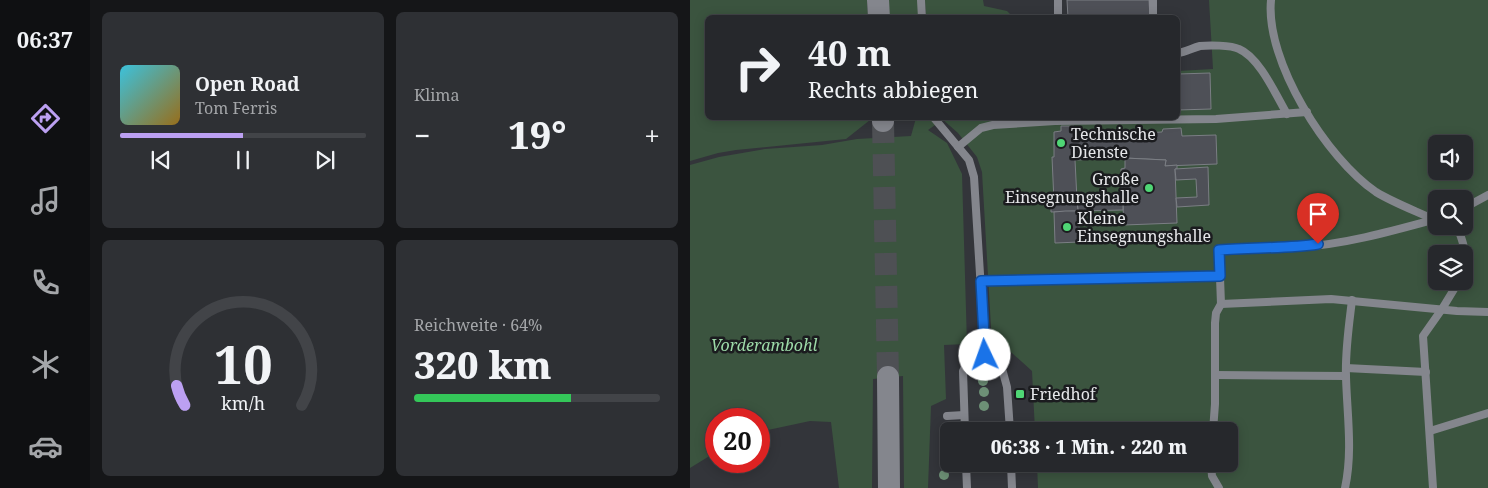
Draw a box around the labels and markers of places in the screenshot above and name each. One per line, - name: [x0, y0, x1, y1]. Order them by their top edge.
- place label: Technische Dienste: [1071, 123, 1156, 163]
- marker: Technische Dienste: [1055, 137, 1067, 149]
- place label: Große Einsegnungshalle: [1005, 168, 1139, 208]
- marker: Große Einsegnungshalle: [1143, 182, 1155, 194]
- pin: [1297, 193, 1339, 244]
- place label: Kleine Einsegnungshalle: [1077, 207, 1211, 247]
- marker: Kleine Einsegnungshalle: [1061, 221, 1073, 233]
- place label: Friedhof: [1030, 383, 1098, 405]
- marker: Friedhof: [1014, 388, 1026, 400]

